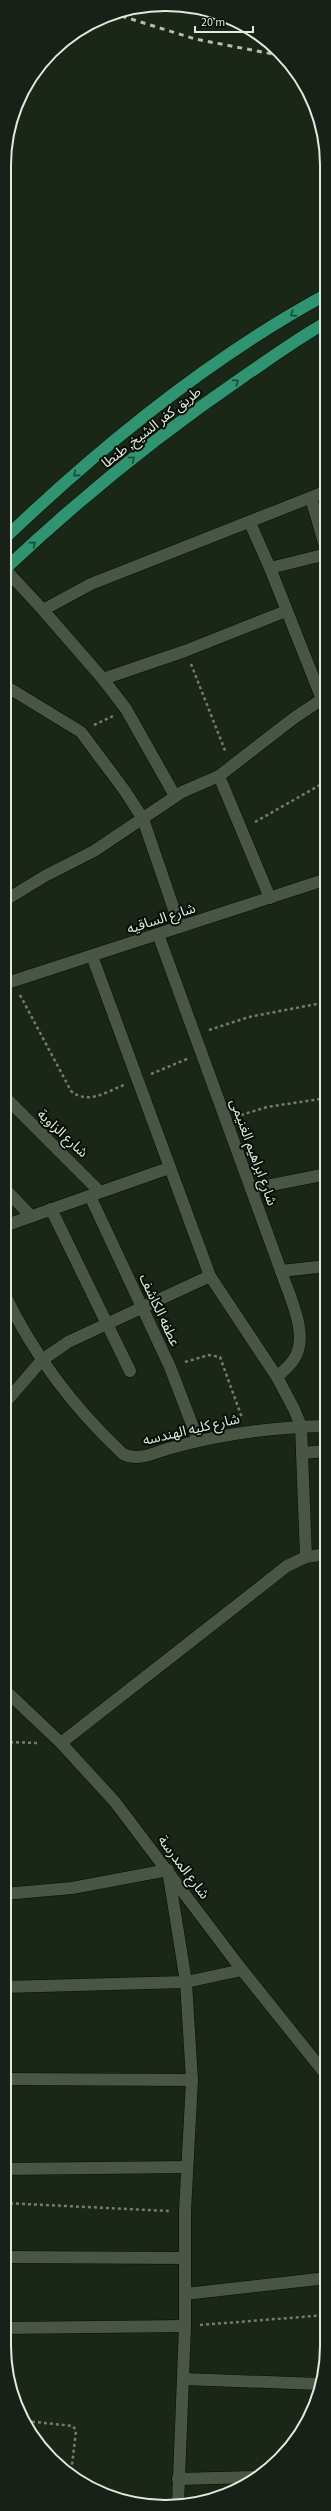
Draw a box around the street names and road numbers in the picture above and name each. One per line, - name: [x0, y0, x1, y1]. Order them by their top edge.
- street label: طريق كفر الشيخ, طنطا: [98, 382, 206, 473]
- street label: شارع الساقيه: [124, 898, 198, 939]
- street label: شارع ابراهيم الغنيمى: [224, 1096, 282, 1209]
- street label: شارع الزاوية: [33, 1105, 92, 1162]
- street label: عطفه الكاشف: [134, 1271, 185, 1350]
- street label: شارع كليه الهندسه: [141, 1409, 242, 1451]
- street label: شارع المدرسة: [153, 1832, 214, 1904]

